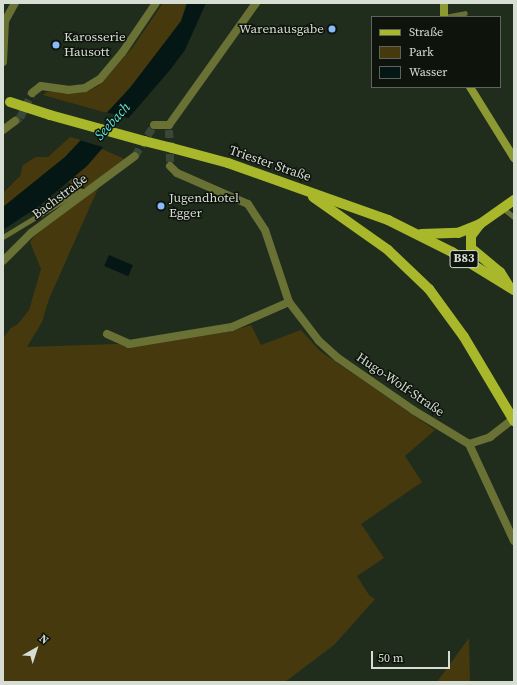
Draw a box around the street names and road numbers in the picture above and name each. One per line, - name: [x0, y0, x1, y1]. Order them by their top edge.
- street label: Triester Straße: [227, 143, 313, 185]
- street label: Bachstraße: [29, 171, 91, 223]
- road number: B83: [449, 249, 479, 269]
- street label: Hugo-Wolf-Straße: [353, 350, 447, 420]

